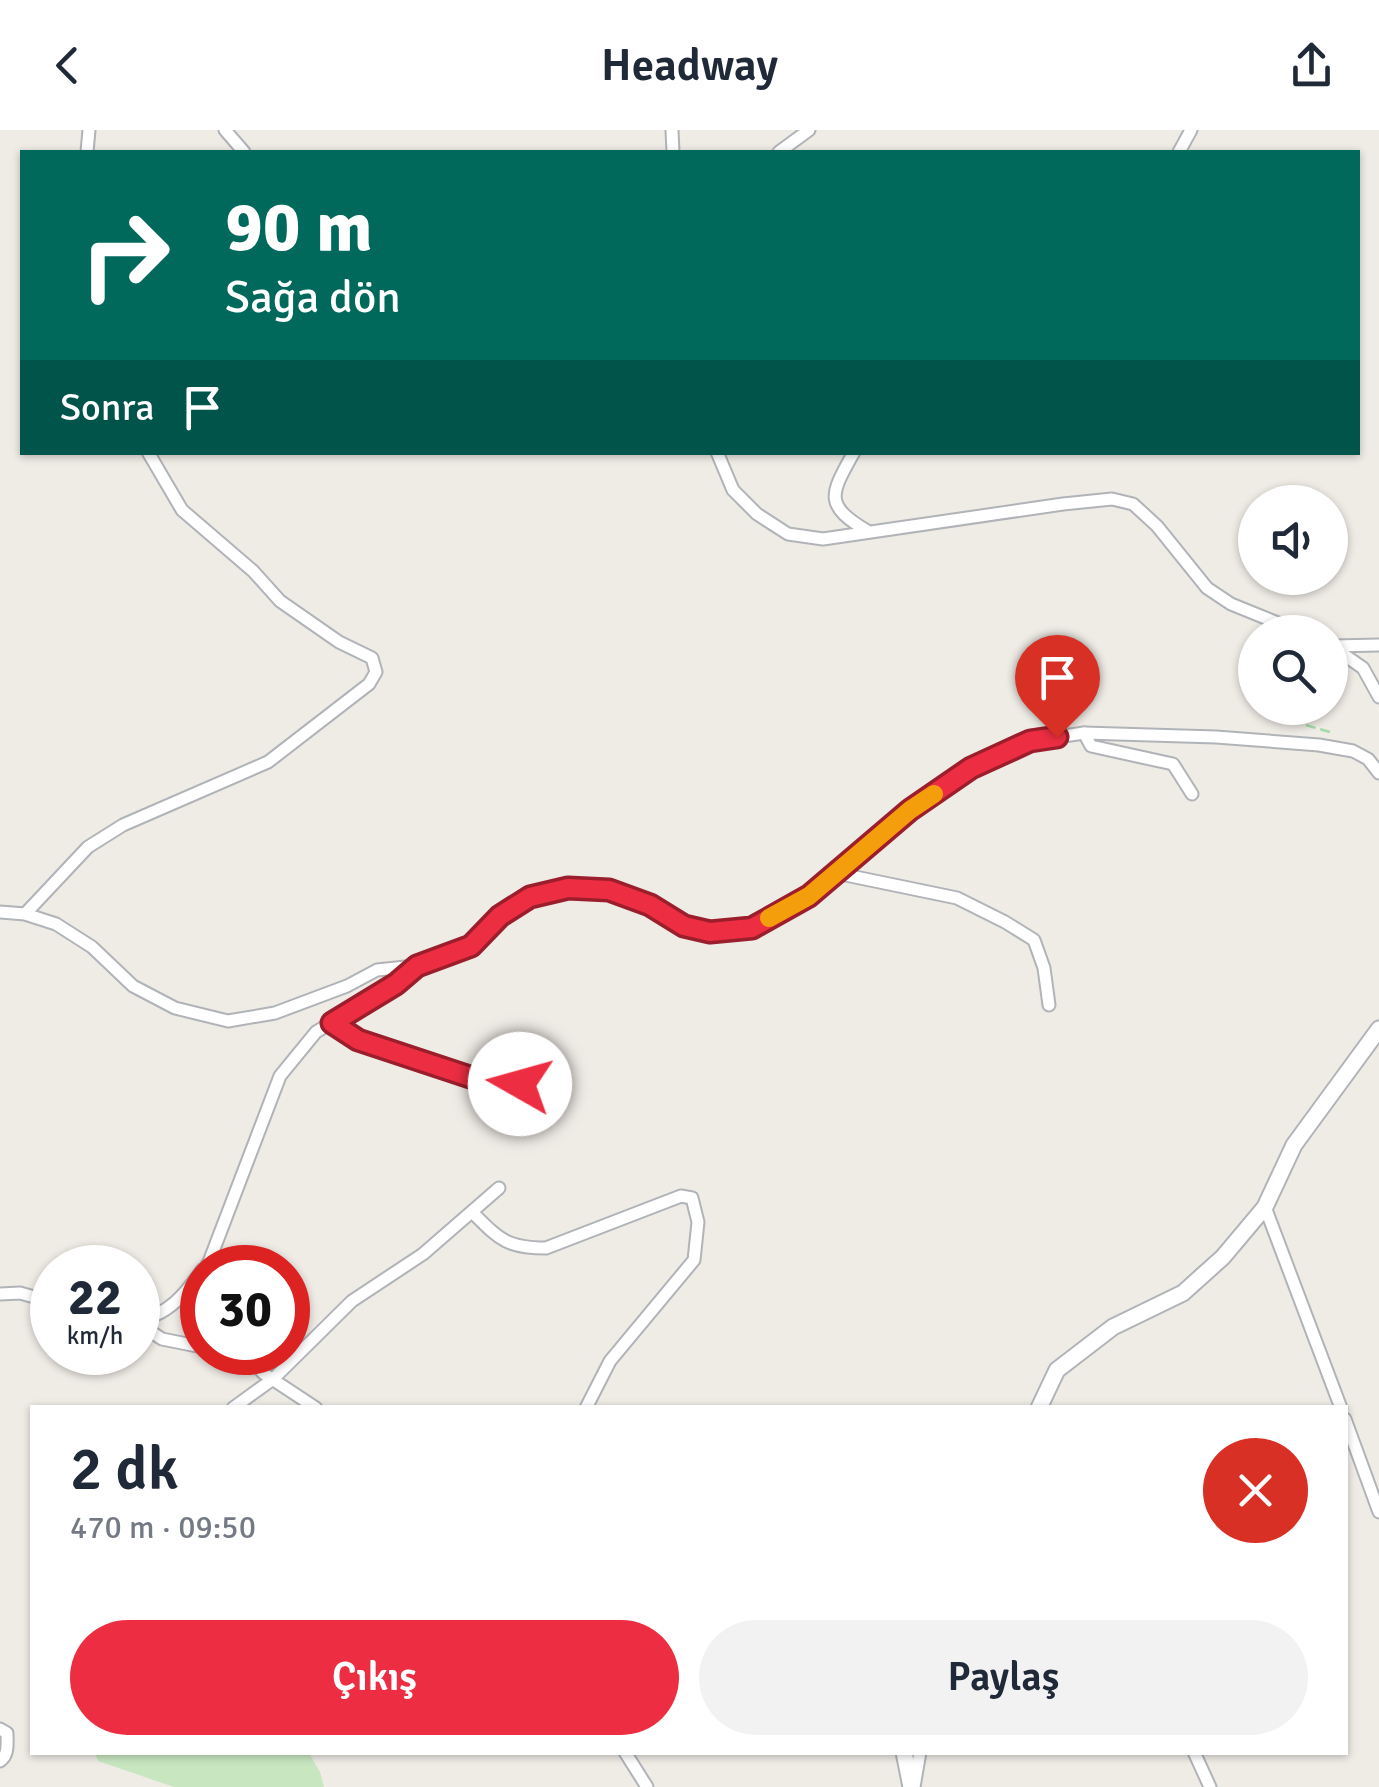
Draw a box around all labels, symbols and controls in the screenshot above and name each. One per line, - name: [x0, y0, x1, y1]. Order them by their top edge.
- icon: back: [40, 38, 95, 93]
- text: Headway: [601, 38, 778, 93]
- icon: share: [1284, 38, 1339, 93]
- text: 90 m: [225, 184, 373, 270]
- icon: right: [60, 190, 190, 320]
- text: Sağa dön: [225, 270, 401, 325]
- icon: arrive: [175, 380, 230, 435]
- text: Sonra: [60, 384, 155, 431]
- map controls: [1238, 485, 1348, 725]
- button: sound: [1238, 485, 1348, 595]
- button: search: [1238, 615, 1348, 725]
- pin: [1015, 635, 1100, 738]
- icon: arrive: [1030, 650, 1085, 705]
- position arrow: [468, 1032, 572, 1136]
- speed limit sign: 30: [180, 1245, 310, 1375]
- text: 22: [68, 1267, 122, 1329]
- text: km/h: [67, 1320, 123, 1351]
- text: 2 dk: [70, 1433, 178, 1507]
- button: close: [1203, 1438, 1308, 1543]
- text: 470 m · 09:50: [70, 1508, 256, 1547]
- button: Çıkış: [70, 1620, 679, 1735]
- button: Paylaş: [699, 1620, 1308, 1735]

